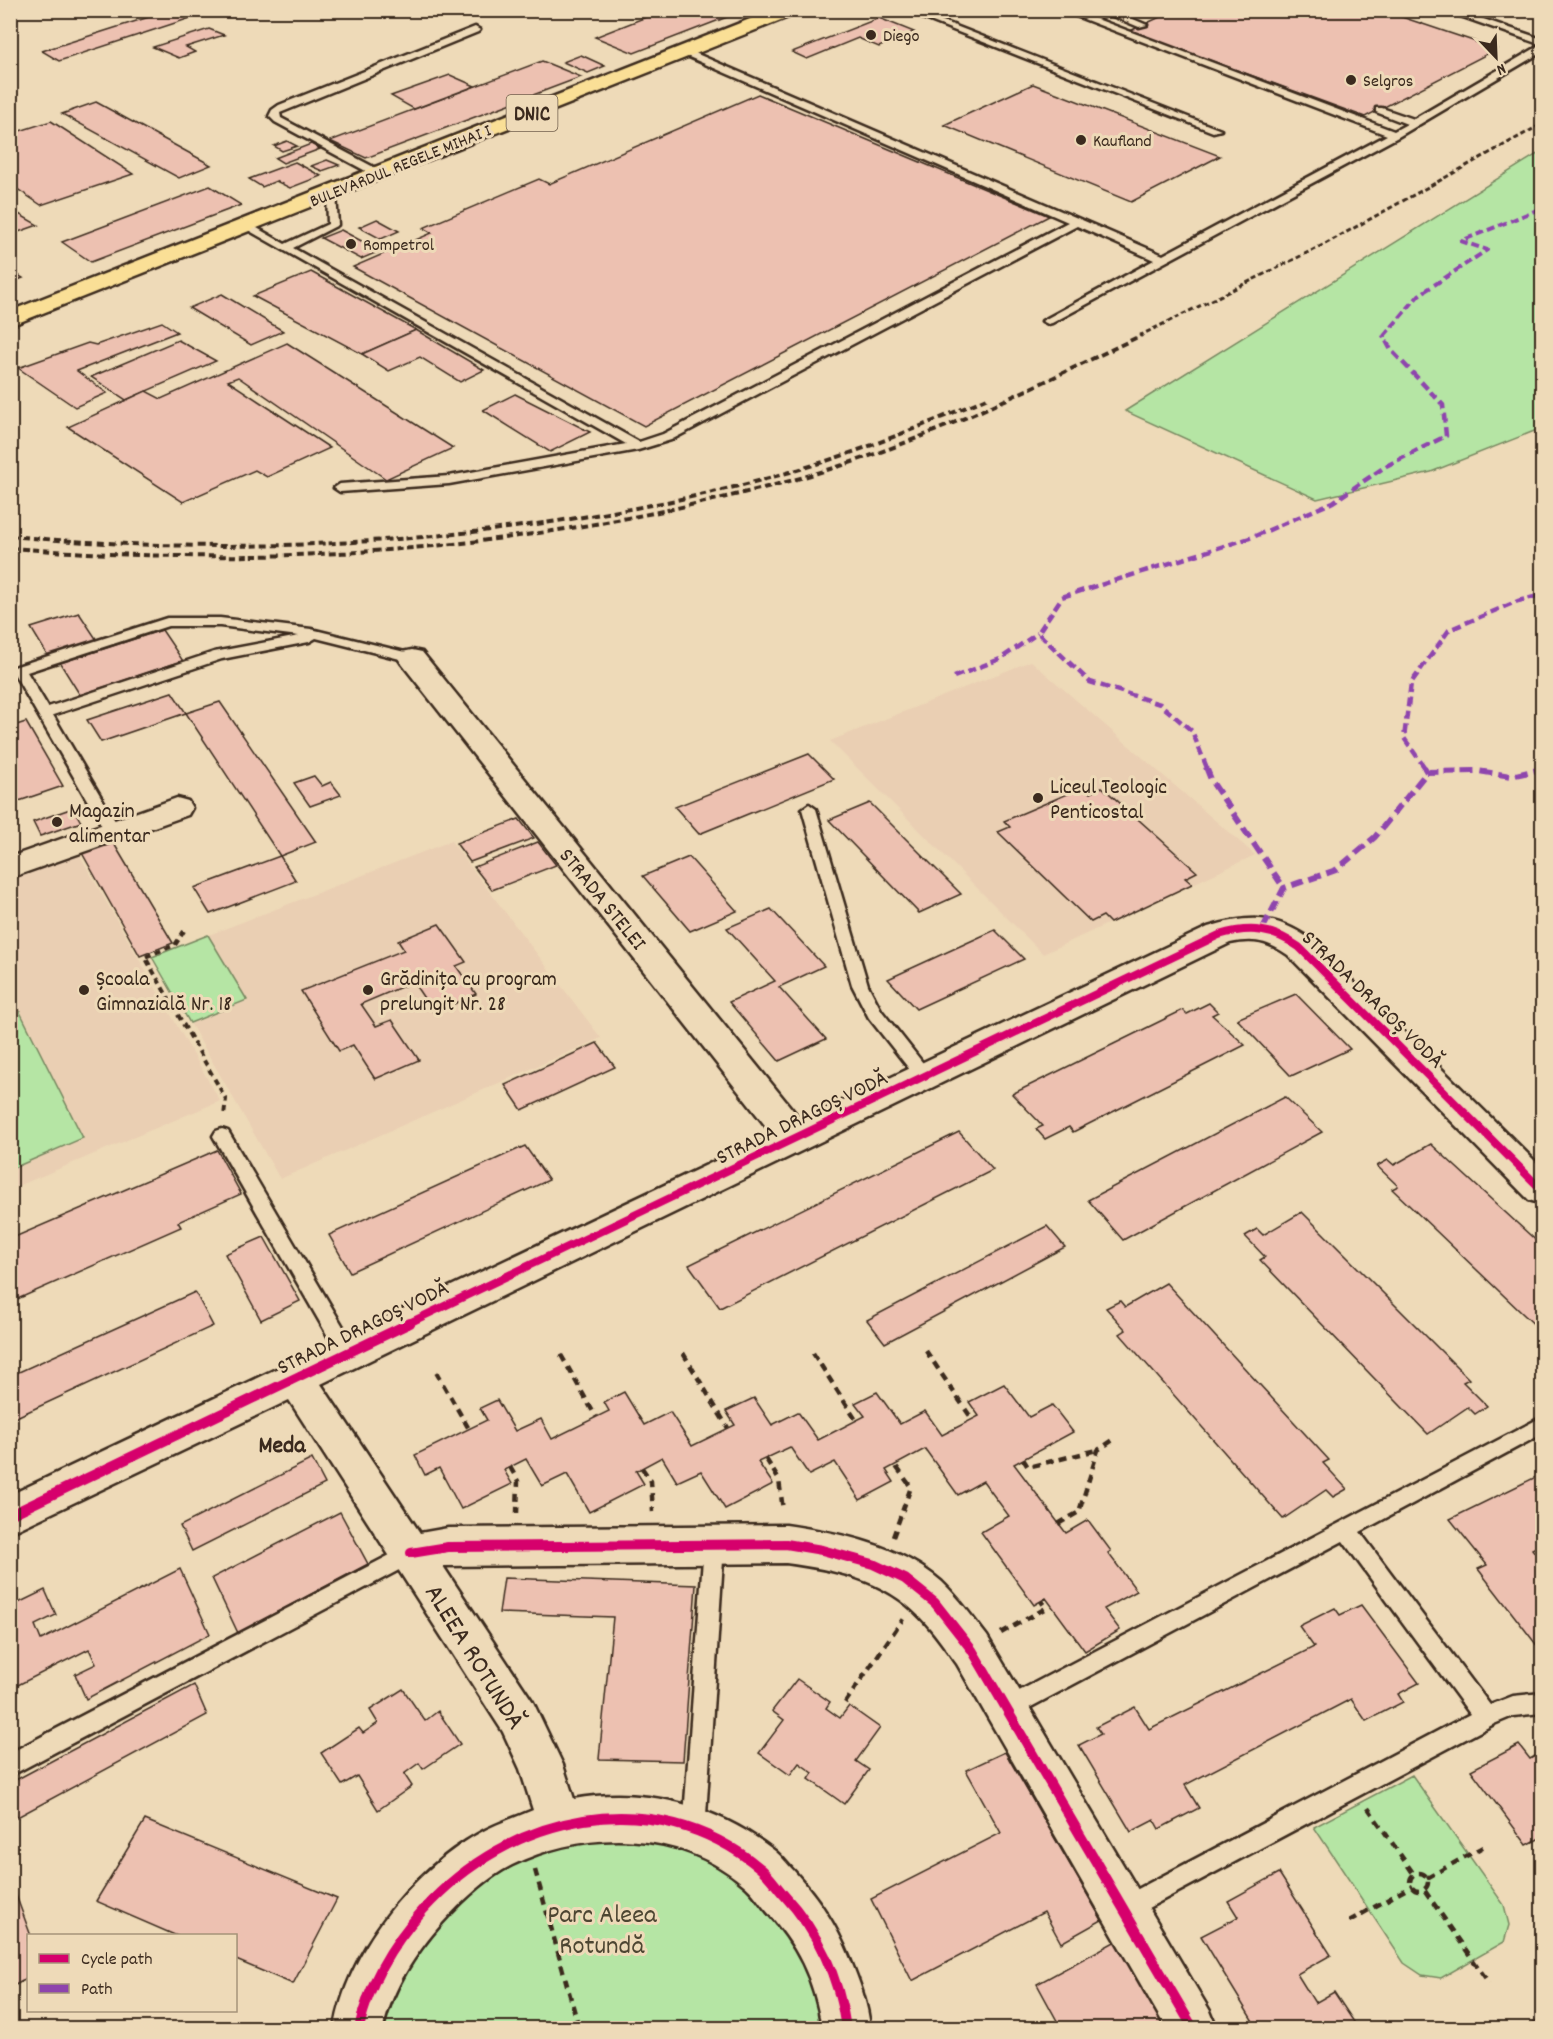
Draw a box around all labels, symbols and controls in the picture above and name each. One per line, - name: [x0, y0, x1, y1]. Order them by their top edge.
- place label: Diego: [883, 25, 919, 50]
- north arrow: [1466, 27, 1526, 87]
- marker: Diego: [864, 28, 878, 42]
- text: N: [1493, 56, 1509, 81]
- place label: Selgros: [1363, 70, 1413, 95]
- marker: Selgros: [1344, 73, 1358, 87]
- road number: DN1C: [506, 95, 558, 131]
- street label: BULEVARDUL REGELE MIHAI I: [306, 119, 496, 215]
- place label: Kaufland: [1093, 130, 1152, 155]
- marker: Kaufland: [1074, 133, 1088, 147]
- place label: Rompetrol: [363, 234, 435, 259]
- marker: Rompetrol: [344, 237, 358, 251]
- place label: Liceul Teologic Penticostal: [1050, 773, 1167, 829]
- marker: Liceul Teologic Penticostal: [1031, 791, 1045, 805]
- place label: Magazin alimentar: [69, 797, 151, 853]
- marker: Magazin alimentar: [50, 815, 64, 829]
- street label: STRADA STELEI: [550, 842, 652, 958]
- street label: STRADA DRAGOȘ VODĂ: [1293, 924, 1450, 1077]
- place label: Școala Gimnazială Nr. 18: [96, 965, 232, 1021]
- place label: Grădinița cu program prelungit Nr. 28: [380, 965, 557, 1021]
- marker: Școala Gimnazială Nr. 18: [77, 983, 91, 997]
- marker: Grădinița cu program prelungit Nr. 28: [361, 983, 375, 997]
- street label: STRADA DRAGOȘ VODĂ: [711, 1064, 894, 1174]
- street label: STRADA DRAGOȘ VODĂ: [272, 1274, 455, 1384]
- district label: Meda: [258, 1430, 306, 1464]
- street label: ALEEA ROTUNDĂ: [413, 1578, 533, 1738]
- park label: Parc Aleea Rotundă: [547, 1897, 657, 1967]
- legend: [27, 1934, 237, 2012]
- text: Cycle path: [81, 1948, 152, 1973]
- text: Path: [81, 1978, 113, 2003]

